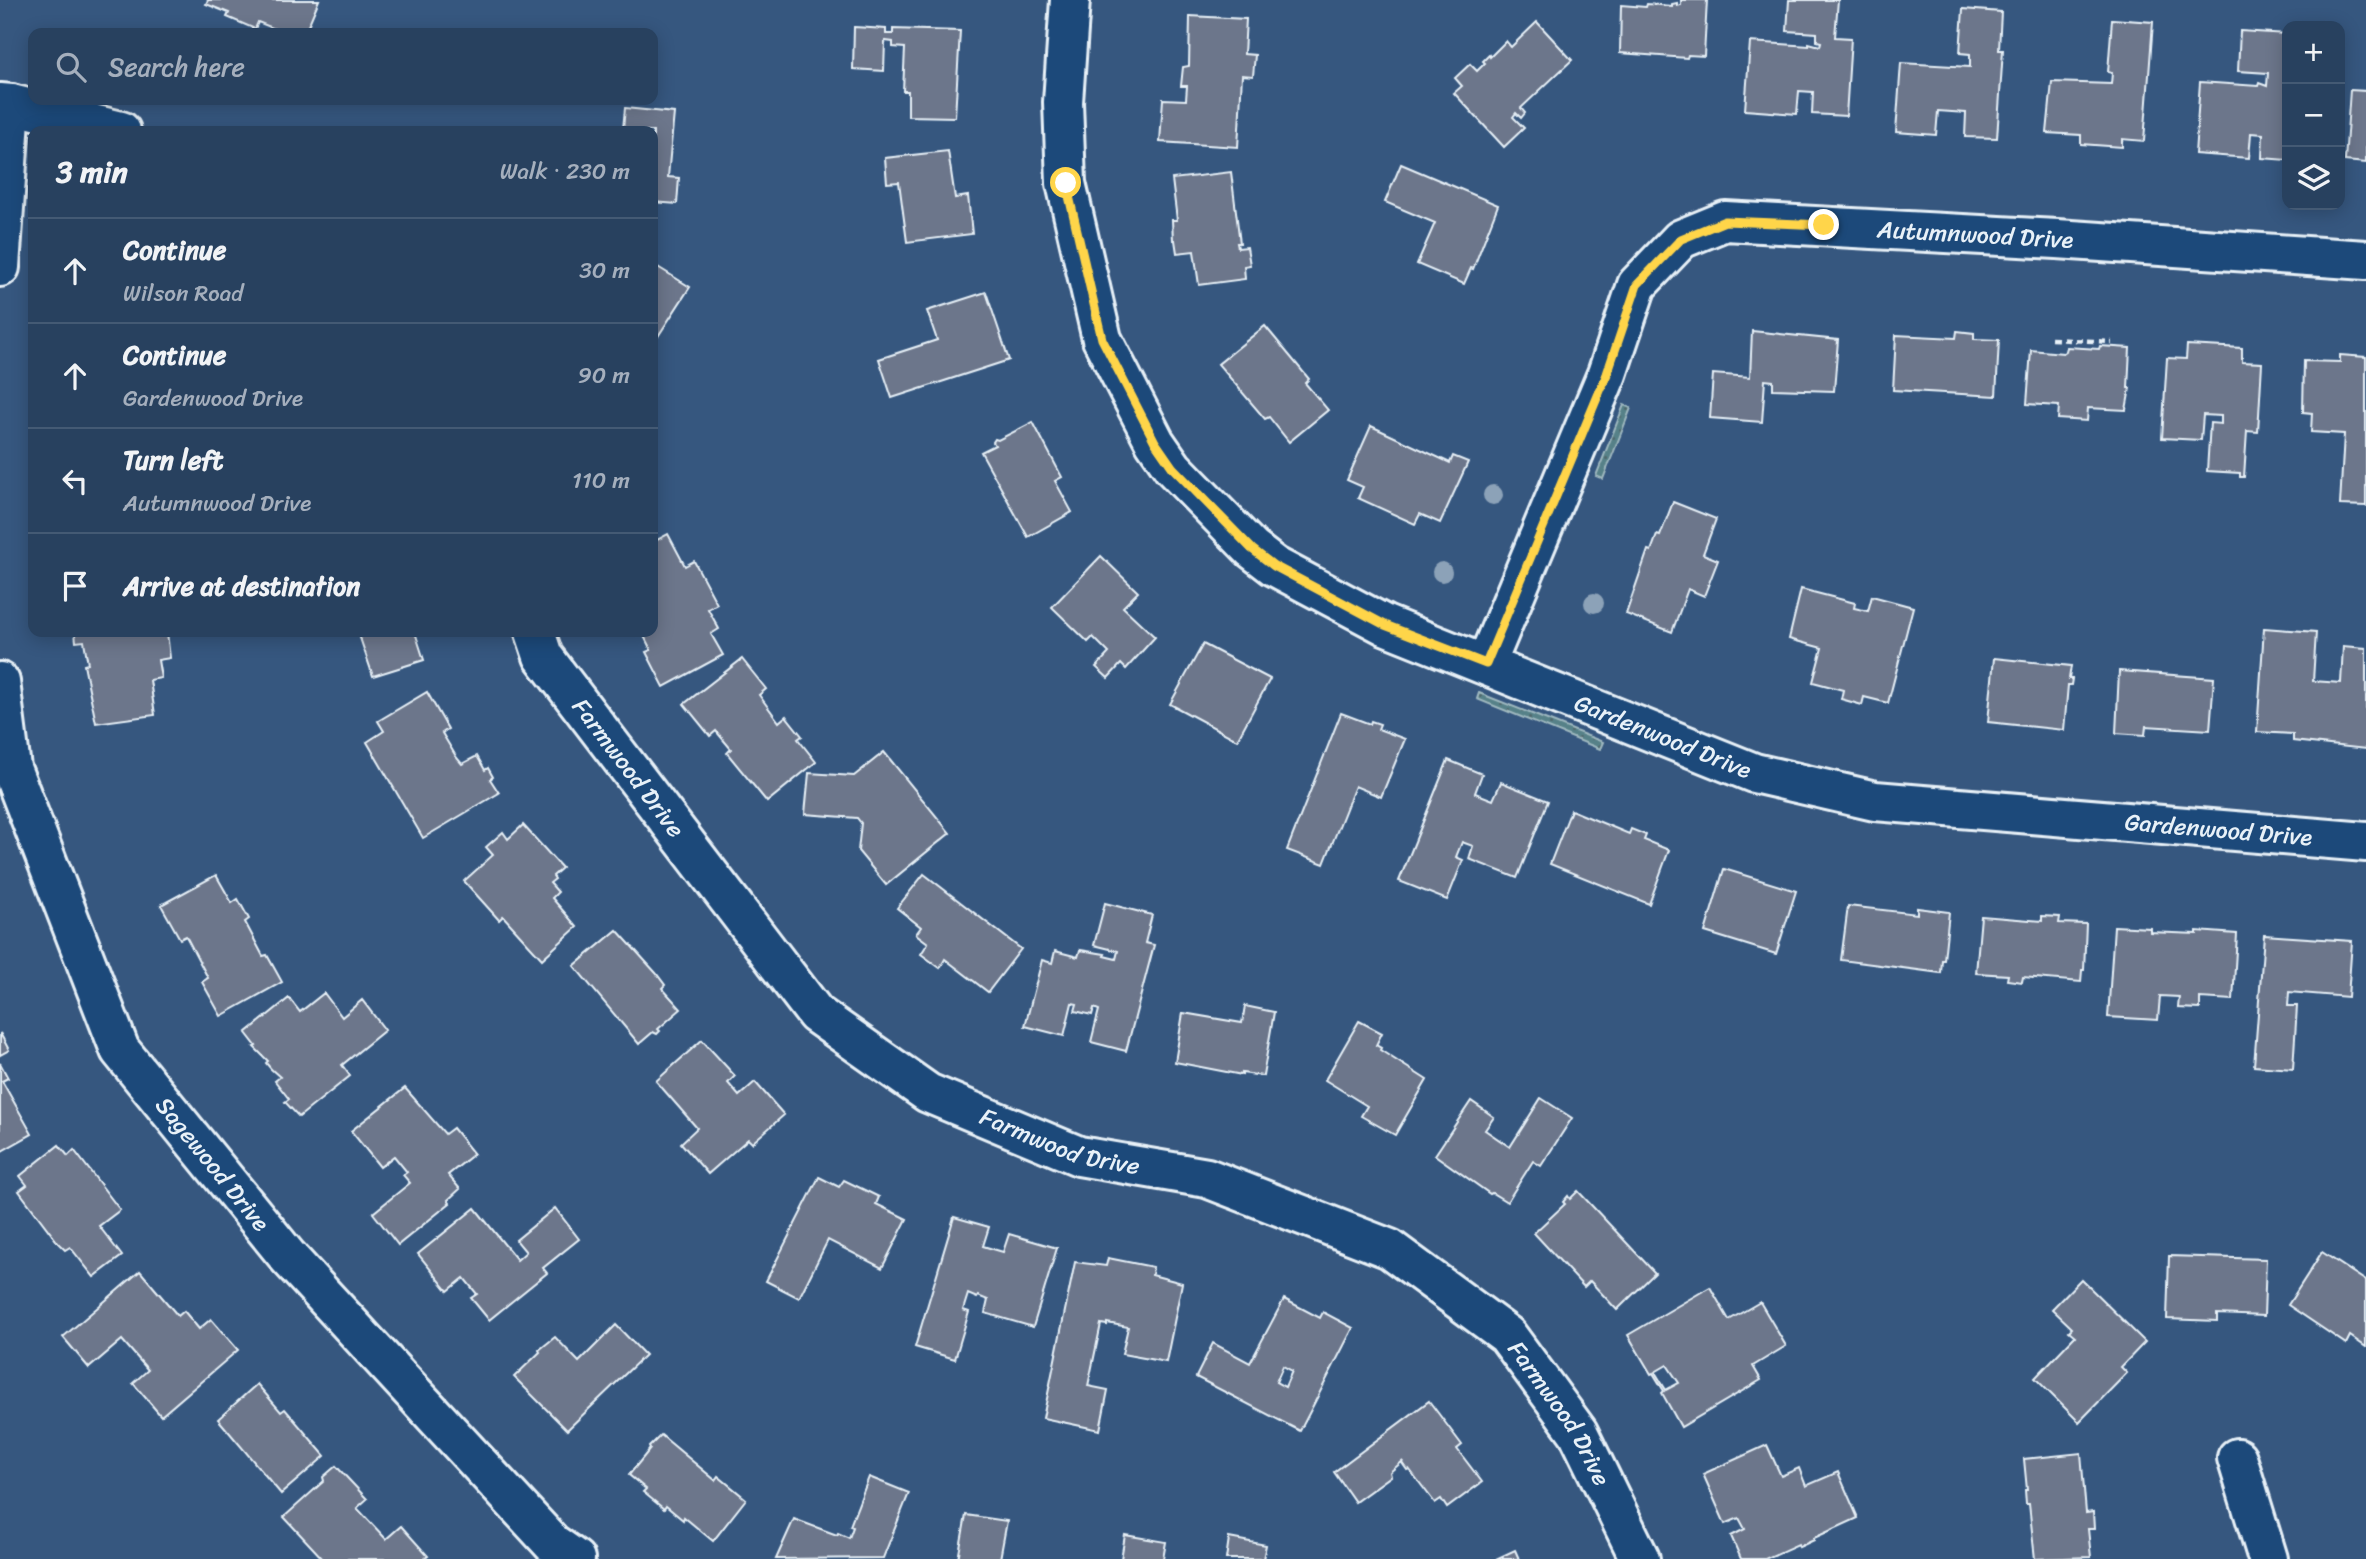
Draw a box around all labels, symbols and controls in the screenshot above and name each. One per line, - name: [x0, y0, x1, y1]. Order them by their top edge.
- map controls: [2282, 21, 2345, 210]
- button: +: [2282, 21, 2345, 84]
- search box: [28, 28, 658, 105]
- text: Search here: [108, 44, 245, 90]
- icon: search: [52, 48, 90, 86]
- button: −: [2282, 84, 2345, 147]
- text: 3 min: [56, 145, 128, 199]
- button: layers: [2282, 147, 2345, 210]
- text: Walk · 230 m: [500, 151, 630, 192]
- route start: [1050, 167, 1081, 198]
- street label: Autumnwood Drive: [1875, 208, 2075, 261]
- route end: [1808, 209, 1839, 240]
- text: Continue: [123, 227, 226, 273]
- text: 30 m: [579, 250, 630, 291]
- icon: ahead: [56, 252, 94, 290]
- text: Wilson Road: [123, 273, 243, 314]
- text: Continue: [123, 332, 226, 378]
- text: 90 m: [578, 355, 630, 396]
- icon: ahead: [56, 357, 94, 395]
- text: Gardenwood Drive: [123, 378, 303, 419]
- text: Turn left: [123, 437, 223, 483]
- text: 110 m: [572, 460, 630, 501]
- icon: left: [56, 462, 94, 500]
- text: Autumnwood Drive: [123, 483, 311, 524]
- text: Arrive at destination: [123, 563, 360, 609]
- icon: arrive: [56, 567, 94, 605]
- street label: Gardenwood Drive: [1568, 682, 1758, 791]
- street label: Farmwood Drive: [561, 689, 696, 847]
- street label: Gardenwood Drive: [2123, 801, 2314, 858]
- street label: Sagewood Drive: [144, 1087, 281, 1242]
- street label: Farmwood Drive: [973, 1096, 1143, 1187]
- street label: Farmwood Drive: [1496, 1331, 1622, 1493]

